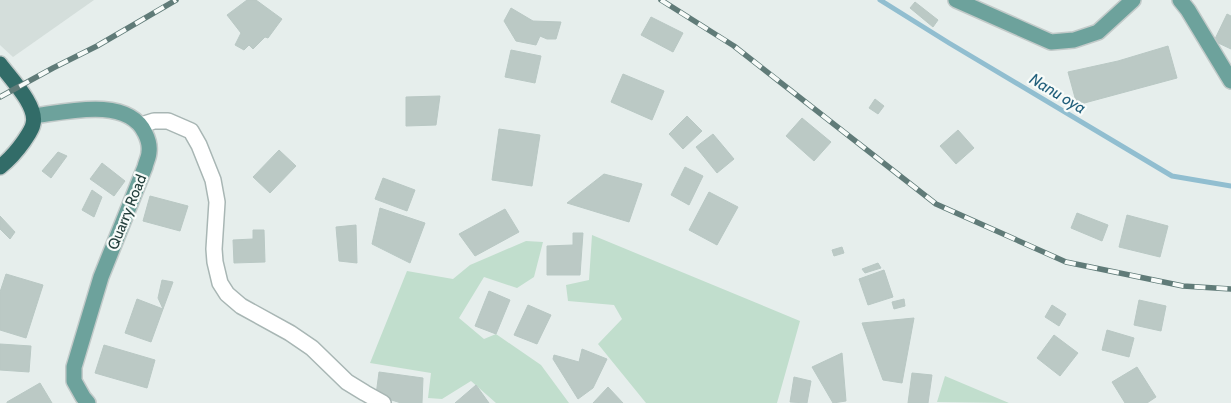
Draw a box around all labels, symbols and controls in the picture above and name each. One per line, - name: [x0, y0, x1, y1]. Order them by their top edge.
- water label: Nanu oya: [1026, 69, 1089, 118]
- street label: Quarry Road: [104, 172, 150, 252]

